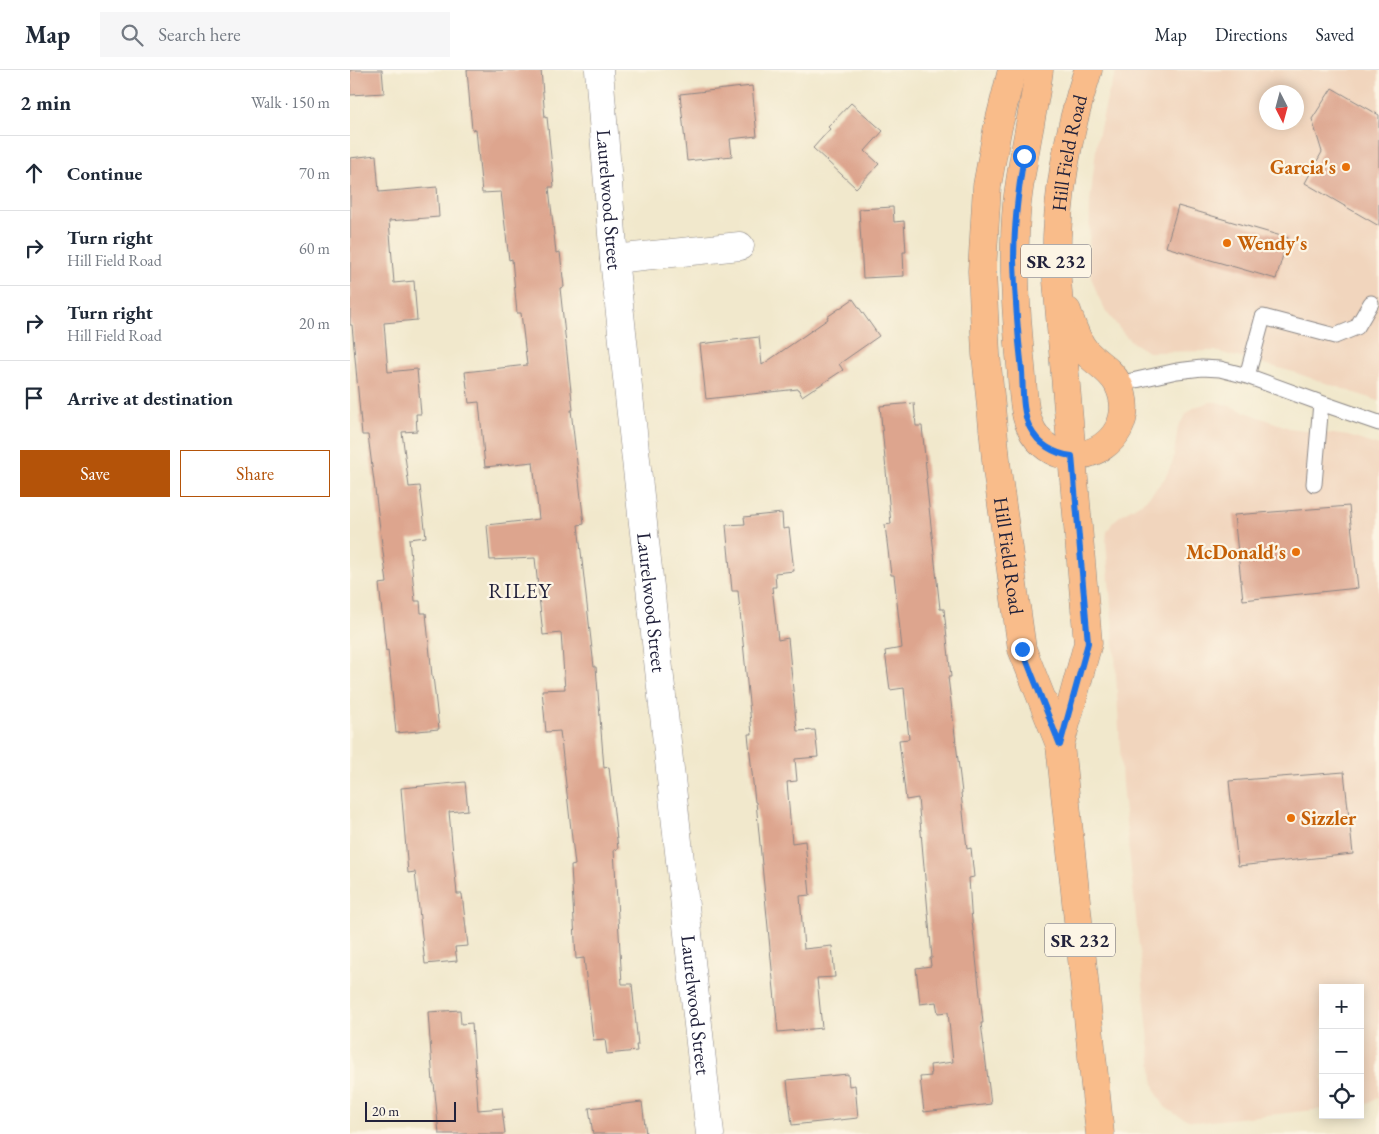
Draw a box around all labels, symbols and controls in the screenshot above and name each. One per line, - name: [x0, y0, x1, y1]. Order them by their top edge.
- search box: [100, 12, 450, 57]
- text: Map: [25, 19, 70, 50]
- icon: search: [118, 21, 146, 49]
- text: Search here: [158, 22, 241, 47]
- text: Map: [1155, 23, 1187, 46]
- text: Directions: [1215, 23, 1287, 46]
- text: Saved: [1315, 23, 1354, 46]
- north arrow: [1259, 85, 1304, 130]
- text: 2 min: [20, 89, 71, 116]
- street label: Hill Field Road: [1046, 91, 1093, 213]
- text: Walk · 150 m: [251, 92, 330, 113]
- street label: Laurelwood Street: [591, 128, 628, 272]
- route start: [1013, 145, 1036, 168]
- place label: Garcia's: [1270, 154, 1336, 180]
- icon: ahead: [20, 159, 48, 187]
- text: Continue: [67, 161, 142, 186]
- marker: Garcia's: [1340, 161, 1352, 173]
- text: 70 m: [299, 163, 330, 184]
- text: Turn right: [67, 225, 153, 250]
- place label: Wendy's: [1237, 230, 1307, 256]
- icon: right: [20, 234, 48, 262]
- marker: Wendy's: [1221, 237, 1233, 249]
- text: 60 m: [299, 238, 330, 259]
- road number: SR 232: [1021, 245, 1091, 278]
- text: Hill Field Road: [67, 250, 162, 271]
- text: Turn right: [67, 300, 153, 325]
- icon: right: [20, 309, 48, 337]
- text: 20 m: [299, 313, 330, 334]
- text: Hill Field Road: [67, 325, 162, 346]
- icon: arrive: [20, 384, 48, 412]
- text: Arrive at destination: [67, 386, 233, 411]
- button: Save: [20, 450, 170, 497]
- button: Share: [180, 450, 330, 497]
- street label: Hill Field Road: [988, 495, 1030, 617]
- street label: Laurelwood Street: [631, 531, 672, 674]
- place label: McDonald's: [1186, 539, 1286, 565]
- marker: McDonald's: [1290, 546, 1302, 558]
- district label: RILEY: [488, 577, 553, 604]
- route end: [1011, 638, 1034, 661]
- place label: Sizzler: [1301, 805, 1357, 831]
- marker: Sizzler: [1285, 812, 1297, 824]
- road number: SR 232: [1045, 924, 1115, 956]
- street label: Laurelwood Street: [675, 934, 717, 1077]
- map controls: [1319, 984, 1364, 1119]
- button: +: [1319, 984, 1364, 1029]
- button: −: [1319, 1029, 1364, 1074]
- button: locate: [1319, 1074, 1364, 1119]
- scale bar: [365, 1099, 456, 1122]
- text: 20 m: [372, 1102, 399, 1120]

